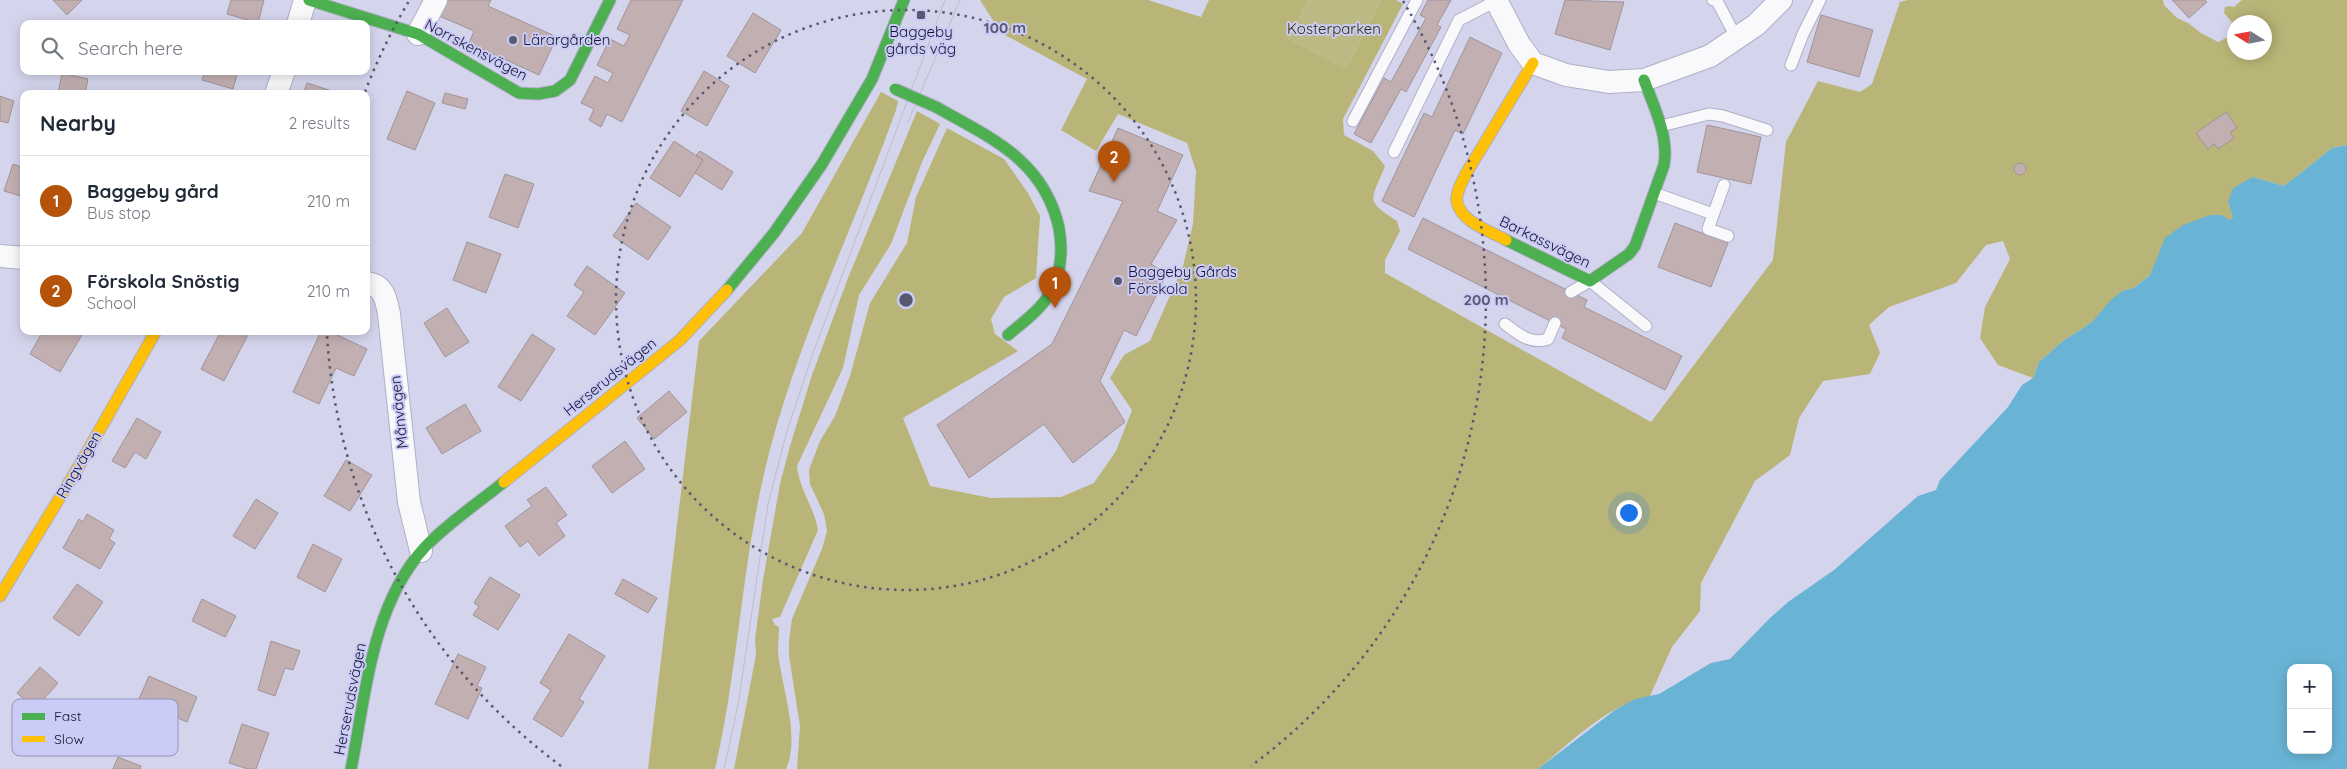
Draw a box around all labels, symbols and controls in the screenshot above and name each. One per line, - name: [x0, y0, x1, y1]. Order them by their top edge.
- marker: Baggeby gårds väg: [915, 9, 927, 21]
- street label: Norrskensvägen: [422, 14, 531, 85]
- north arrow: [2227, 15, 2272, 60]
- text: 100 m: [984, 18, 1026, 37]
- park label: Kosterparken: [1287, 19, 1381, 38]
- search box: [20, 20, 370, 75]
- place label: Baggeby gårds väg: [886, 22, 956, 58]
- place label: Lärargården: [523, 30, 610, 49]
- icon: search: [38, 34, 66, 62]
- marker: Lärargården: [507, 34, 519, 46]
- text: Search here: [78, 36, 183, 60]
- text: Nearby: [40, 110, 116, 136]
- text: 2 results: [288, 113, 350, 133]
- pin: 2: [1098, 141, 1130, 182]
- text: Baggeby gård: [87, 179, 219, 203]
- text: 1: [53, 191, 59, 211]
- text: 210 m: [307, 191, 350, 211]
- text: Bus stop: [87, 203, 151, 223]
- street label: Barkassvägen: [1497, 211, 1594, 272]
- place label: Baggeby Gårds Förskola: [1128, 262, 1237, 298]
- pin: 1: [1039, 267, 1071, 308]
- text: Förskola Snöstig: [87, 269, 240, 293]
- marker: Baggeby Gårds Förskola: [1112, 275, 1124, 287]
- text: 2: [51, 281, 61, 301]
- text: 210 m: [307, 281, 350, 301]
- text: 200 m: [1464, 290, 1509, 309]
- centre of rings: [897, 291, 915, 309]
- text: School: [87, 293, 136, 313]
- street label: Herserudsvägen: [559, 333, 660, 420]
- street label: Månvägen: [385, 375, 412, 449]
- street label: Ringvägen: [52, 428, 105, 502]
- your location: [1616, 500, 1642, 526]
- street label: Herserudsvägen: [329, 641, 370, 757]
- map controls: [2287, 664, 2332, 754]
- button: +: [2287, 664, 2332, 709]
- legend: [12, 699, 178, 756]
- text: Fast: [54, 707, 82, 725]
- button: −: [2287, 709, 2332, 754]
- text: Slow: [54, 730, 84, 748]

